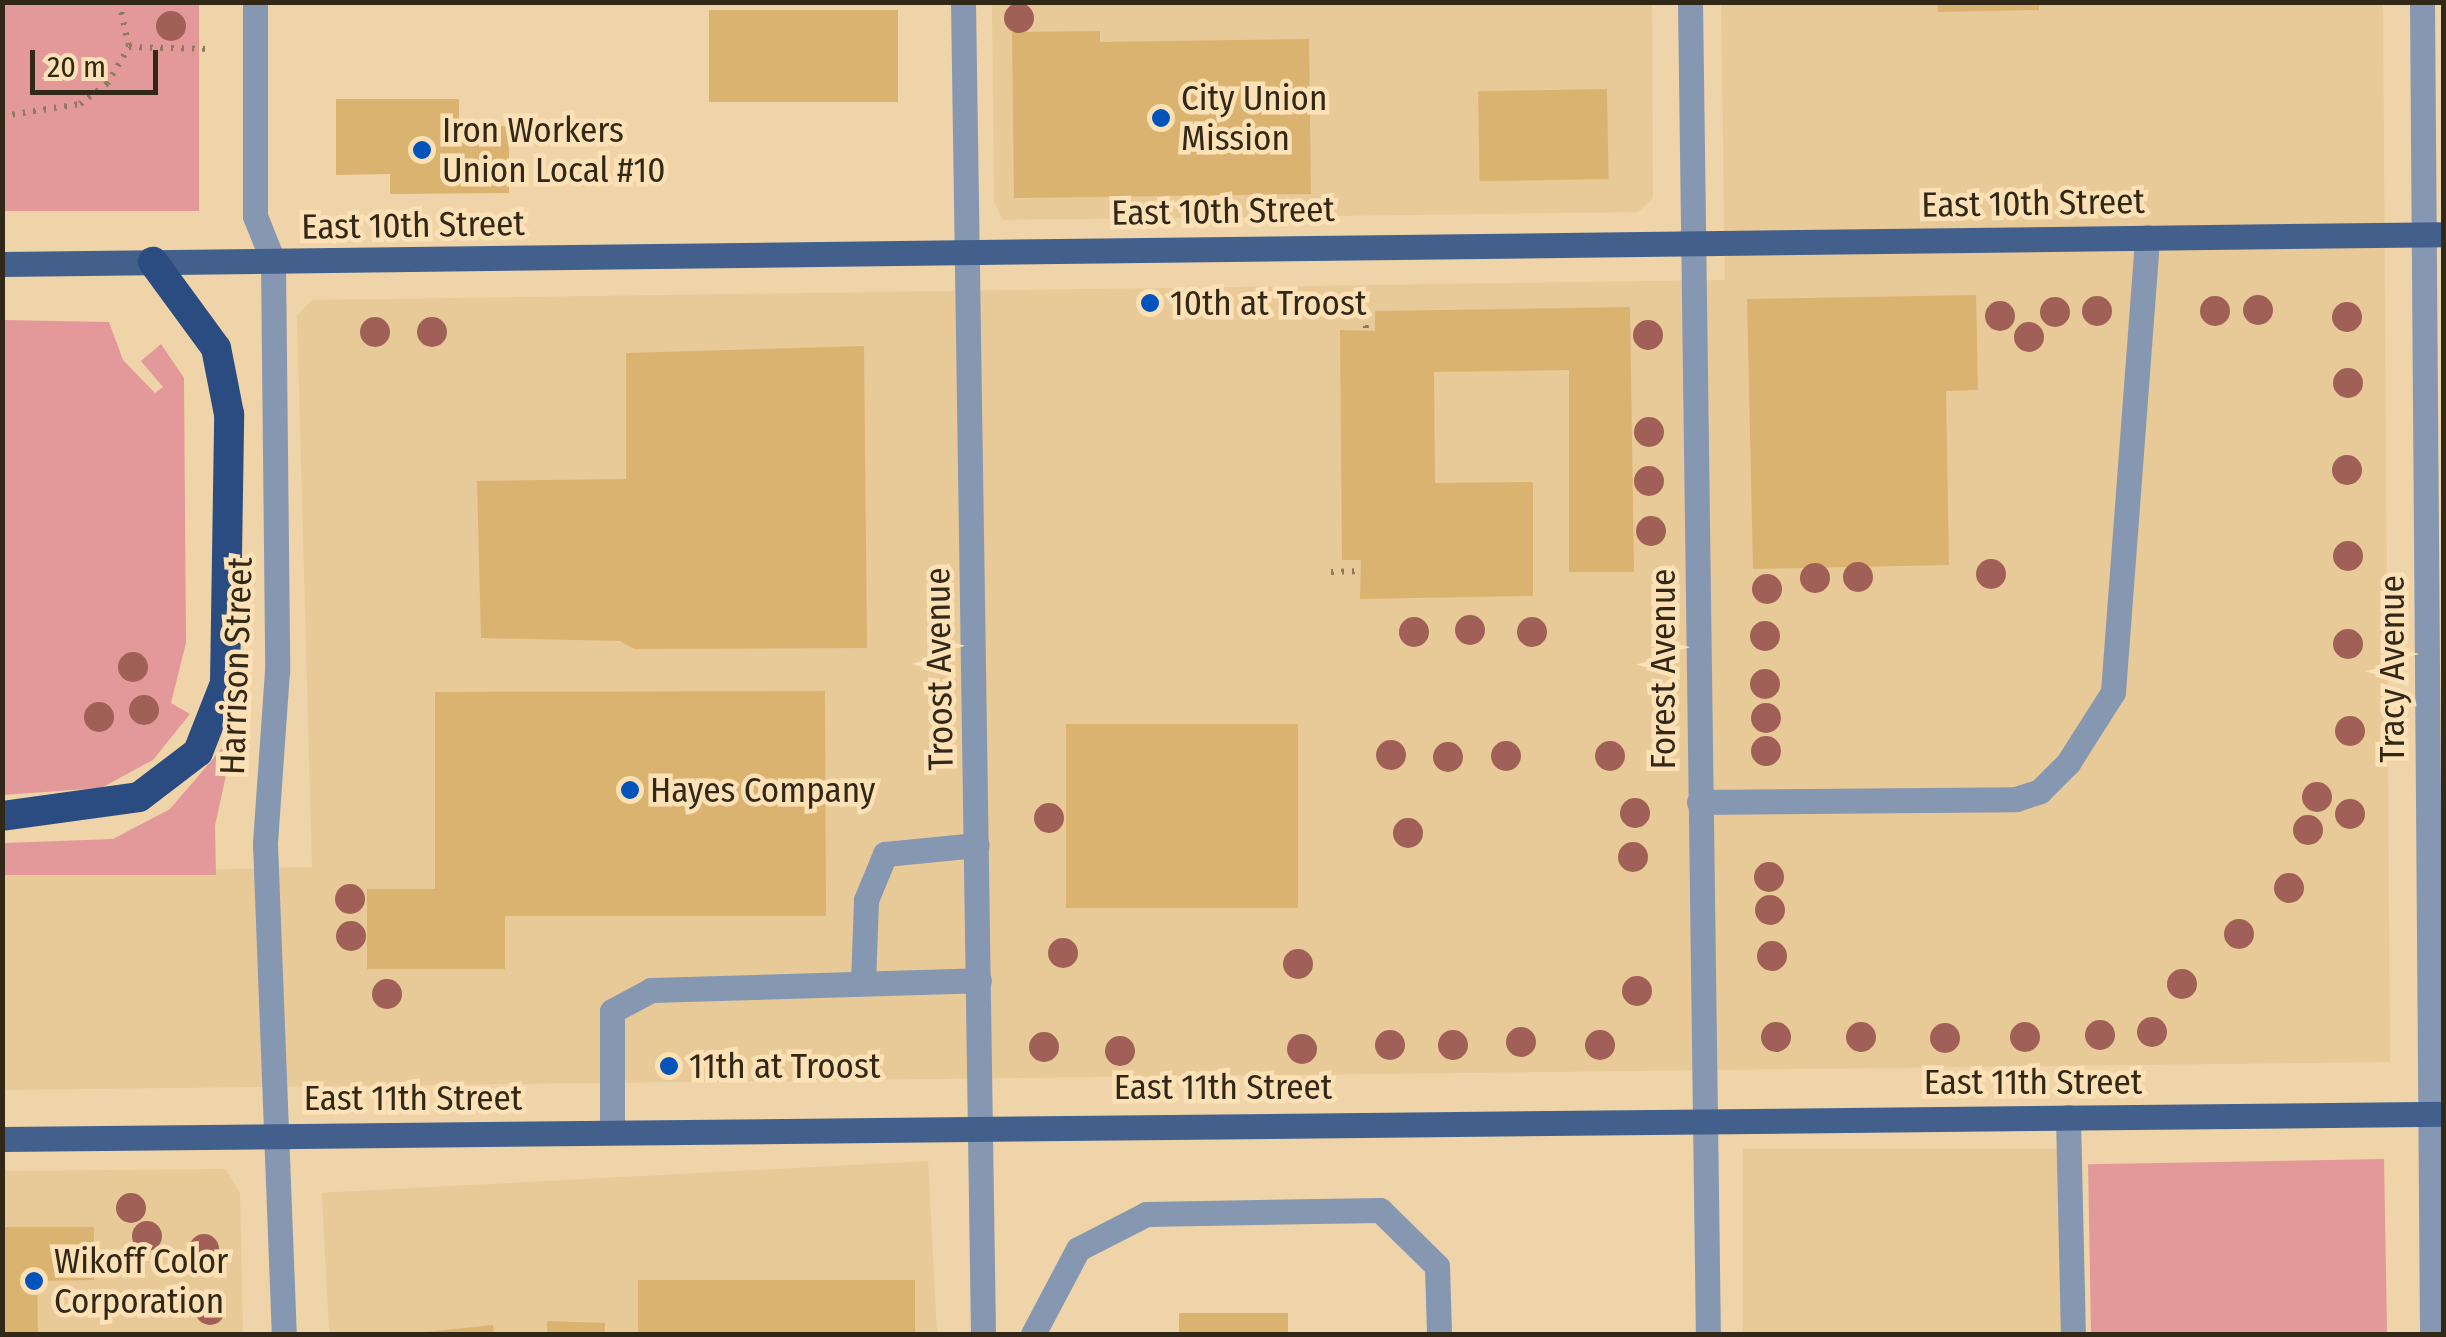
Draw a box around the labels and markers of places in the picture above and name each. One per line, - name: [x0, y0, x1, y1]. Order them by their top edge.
- place label: City Union Mission: [1181, 77, 1327, 159]
- marker: City Union Mission: [1150, 107, 1172, 129]
- place label: Iron Workers Union Local #10: [442, 109, 665, 191]
- marker: Iron Workers Union Local #10: [411, 139, 433, 161]
- place label: 10th at Troost: [1170, 282, 1366, 324]
- marker: 10th at Troost: [1139, 292, 1161, 314]
- place label: Hayes Company: [650, 769, 875, 811]
- marker: Hayes Company: [619, 779, 641, 801]
- place label: 11th at Troost: [689, 1045, 880, 1087]
- marker: 11th at Troost: [658, 1055, 680, 1077]
- place label: Wikoff Color Corporation: [54, 1240, 228, 1322]
- marker: Wikoff Color Corporation: [23, 1270, 45, 1292]

